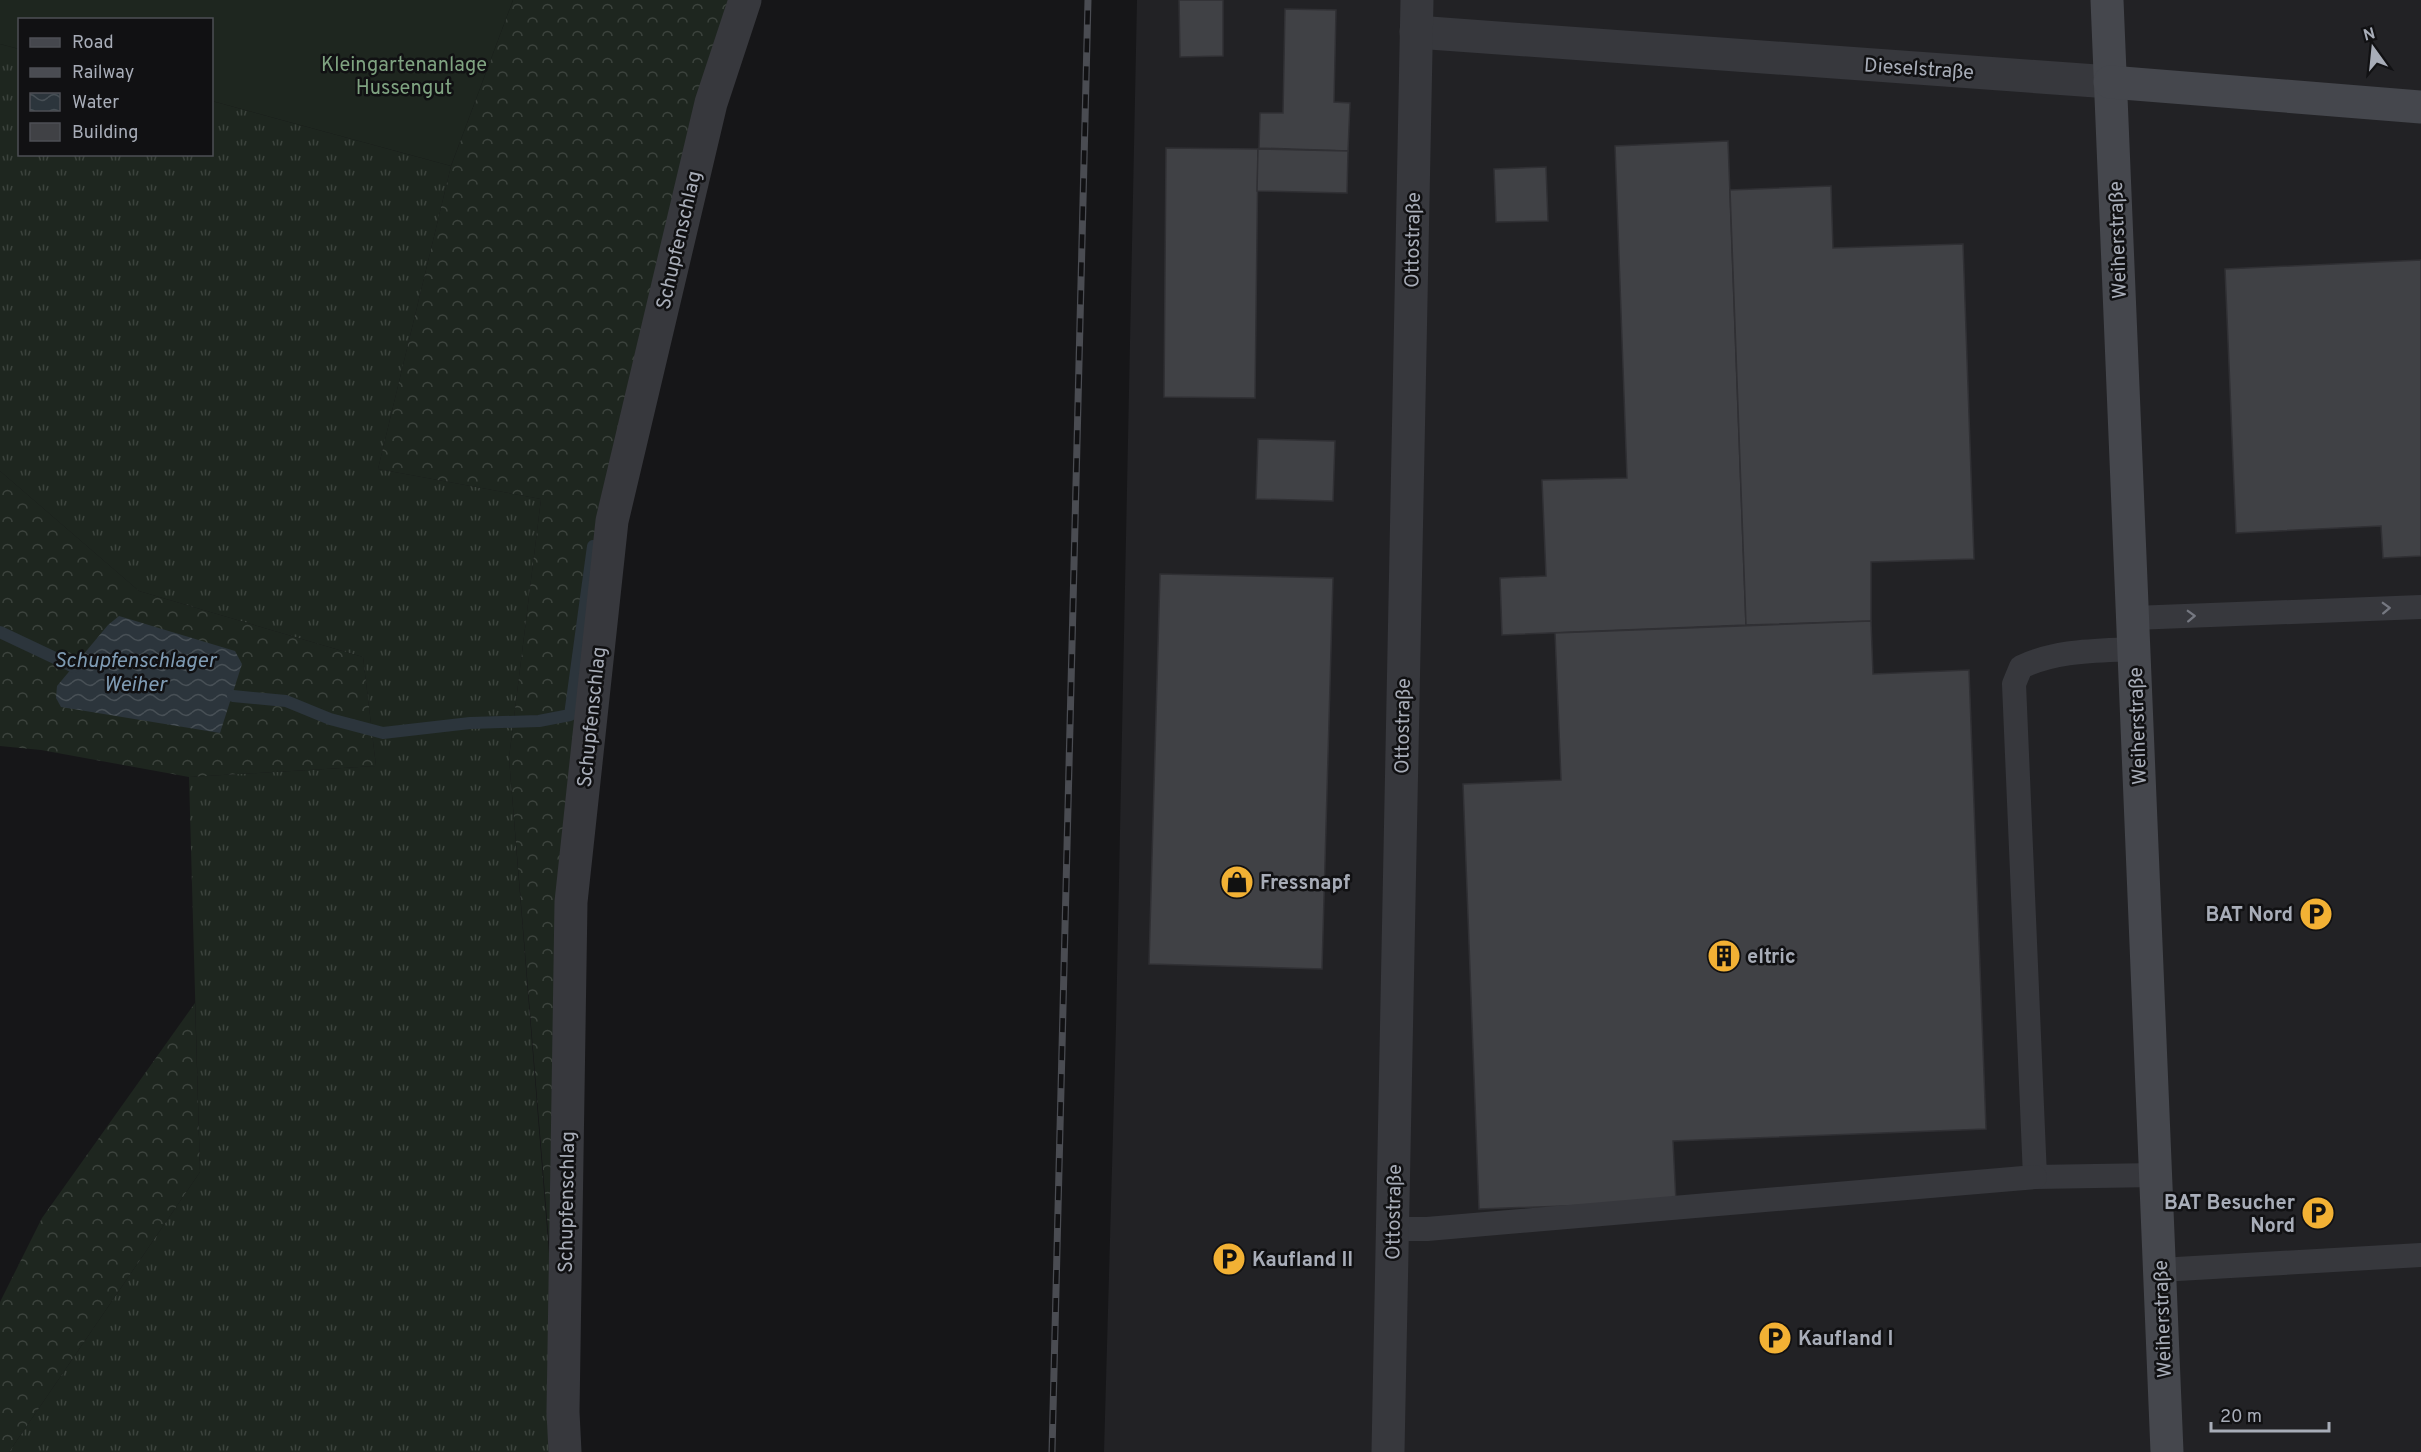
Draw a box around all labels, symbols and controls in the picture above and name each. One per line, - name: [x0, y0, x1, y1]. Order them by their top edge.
- legend: [18, 18, 213, 156]
- north arrow: [2343, 18, 2403, 78]
- text: N: [2361, 24, 2378, 47]
- text: Road: [72, 32, 114, 55]
- park label: Kleingartenanlage Hussengut: [321, 53, 487, 102]
- street label: Dieselstraße: [1863, 53, 1975, 87]
- text: Railway: [72, 62, 134, 85]
- text: Water: [72, 92, 119, 115]
- text: Building: [72, 122, 138, 145]
- street label: Schupfenschlag: [651, 169, 709, 312]
- street label: Weiherstraße: [2104, 181, 2134, 299]
- street label: Ottostraße: [1400, 192, 1428, 288]
- one-way arrow: [2381, 602, 2390, 615]
- one-way arrow: [2187, 609, 2196, 622]
- street label: Schupfenschlag: [573, 645, 613, 789]
- water label: Schupfenschlager Weiher: [54, 648, 218, 699]
- street label: Weiherstraße: [2124, 667, 2154, 785]
- street label: Ottostraße: [1390, 678, 1418, 774]
- shop icon: Fressnapf: [1219, 864, 1255, 900]
- place label: Fressnapf: [1260, 871, 1350, 897]
- parking icon: BAT Nord: [2298, 896, 2334, 932]
- place label: BAT Nord: [2206, 903, 2293, 929]
- building icon: eltric: [1706, 938, 1742, 974]
- place label: eltric: [1747, 945, 1796, 971]
- street label: Schupfenschlag: [554, 1131, 582, 1273]
- street label: Ottostraße: [1381, 1164, 1409, 1260]
- place label: BAT Besucher Nord: [2164, 1191, 2296, 1240]
- parking icon: BAT Besucher Nord: [2300, 1195, 2336, 1231]
- parking icon: Kaufland II: [1211, 1241, 1247, 1277]
- place label: Kaufland II: [1252, 1248, 1353, 1274]
- street label: Weiherstraße: [2149, 1260, 2179, 1378]
- parking icon: Kaufland I: [1757, 1320, 1793, 1356]
- place label: Kaufland I: [1798, 1327, 1893, 1353]
- scale bar: [2211, 1395, 2330, 1433]
- text: 20 m: [2220, 1406, 2262, 1429]

